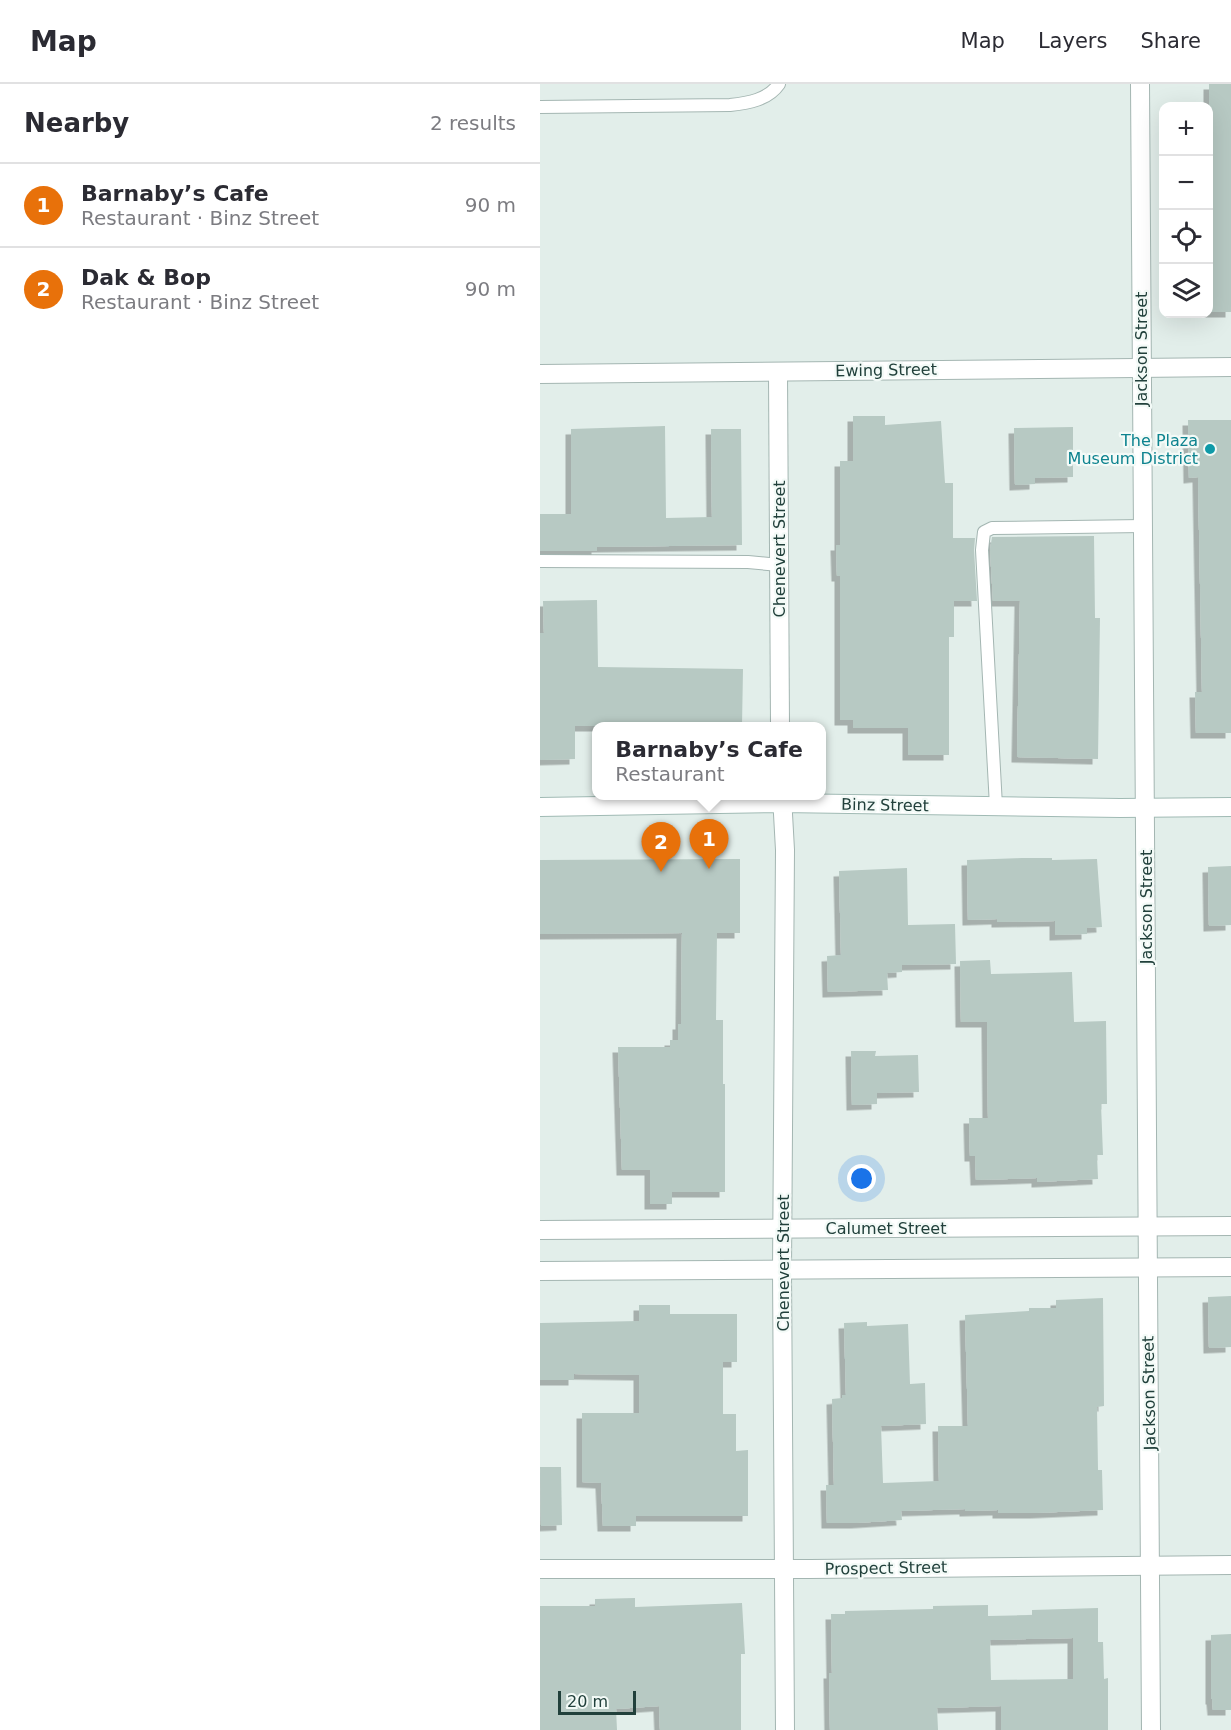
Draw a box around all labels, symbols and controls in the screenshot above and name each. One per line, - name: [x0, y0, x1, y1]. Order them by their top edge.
- text: Map: [30, 25, 97, 58]
- text: Map: [961, 29, 1005, 53]
- text: Layers: [1038, 29, 1107, 53]
- text: Share: [1140, 29, 1201, 53]
- map controls: [1159, 102, 1213, 318]
- button: +: [1159, 102, 1213, 156]
- text: Nearby: [24, 108, 129, 138]
- text: 2 results: [430, 111, 516, 135]
- button: −: [1159, 156, 1213, 210]
- text: Barnaby’s Cafe: [81, 181, 269, 206]
- text: 1: [37, 193, 50, 217]
- text: 90 m: [465, 193, 516, 217]
- text: Restaurant · Binz Street: [81, 206, 319, 230]
- button: locate: [1159, 210, 1213, 264]
- button: layers: [1159, 264, 1213, 318]
- text: Dak & Bop: [81, 265, 211, 290]
- text: 2: [37, 277, 50, 301]
- text: 90 m: [465, 277, 516, 301]
- text: Restaurant · Binz Street: [81, 290, 319, 314]
- street label: Jackson Street: [1132, 292, 1151, 407]
- street label: Ewing Street: [835, 360, 937, 380]
- place label: The Plaza Museum District: [1068, 431, 1198, 468]
- marker: The Plaza Museum District: [1203, 442, 1217, 456]
- street label: Chenevert Street: [770, 480, 789, 618]
- popup: [592, 722, 826, 800]
- text: Barnaby’s Cafe: [615, 737, 803, 762]
- text: Restaurant: [615, 762, 725, 786]
- street label: Binz Street: [841, 795, 929, 815]
- pin: 1: [690, 820, 728, 869]
- pin: 2: [642, 822, 680, 872]
- street label: Jackson Street: [1137, 850, 1156, 965]
- your location: [847, 1164, 876, 1193]
- street label: Chenevert Street: [774, 1194, 793, 1332]
- street label: Calumet Street: [826, 1219, 946, 1238]
- street label: Jackson Street: [1139, 1336, 1160, 1451]
- street label: Prospect Street: [825, 1557, 947, 1579]
- scale bar: [558, 1688, 636, 1716]
- text: 20 m: [567, 1692, 608, 1711]

